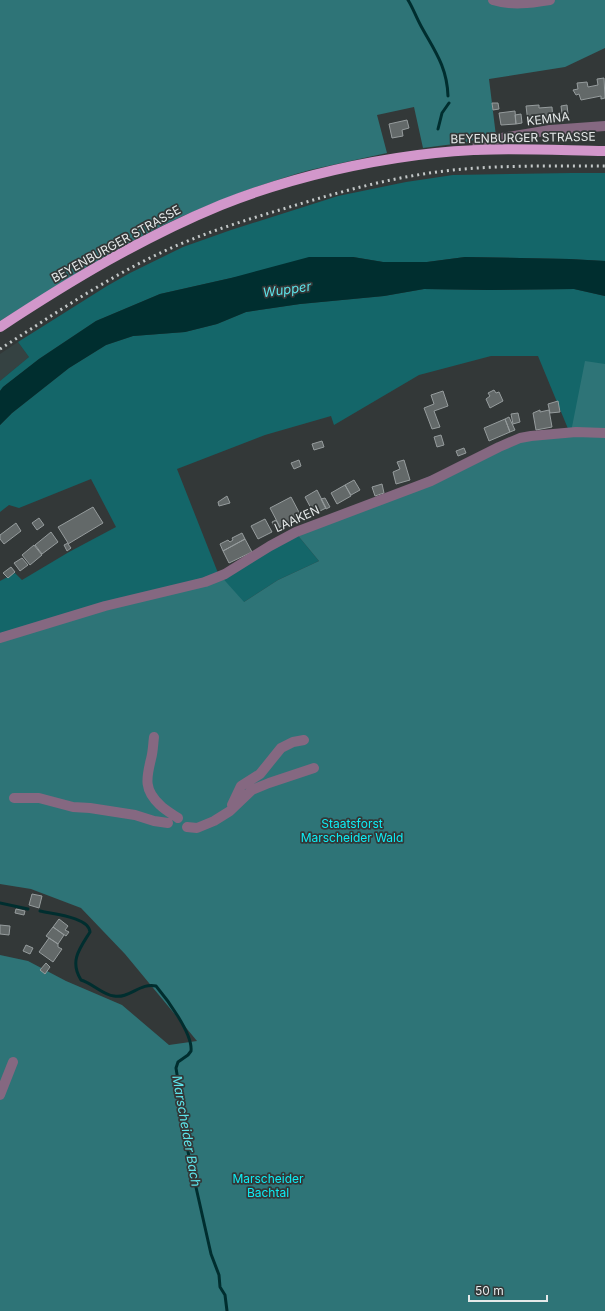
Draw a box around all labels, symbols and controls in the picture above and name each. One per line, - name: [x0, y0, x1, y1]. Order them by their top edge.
- street label: KEMNA: [525, 108, 570, 129]
- street label: BEYENBURGER STRASSE: [450, 129, 596, 146]
- street label: BEYENBURGER STRASSE: [49, 202, 183, 285]
- water label: Wupper: [262, 278, 313, 300]
- street label: LAAKEN: [272, 502, 322, 535]
- park label: Staatsforst Marscheider Wald: [301, 816, 403, 845]
- water label: Marscheider Bach: [169, 1074, 205, 1188]
- park label: Marscheider Bachtal: [232, 1171, 304, 1200]
- scale bar: [469, 1277, 547, 1303]
- text: 50 m: [475, 1283, 504, 1298]

